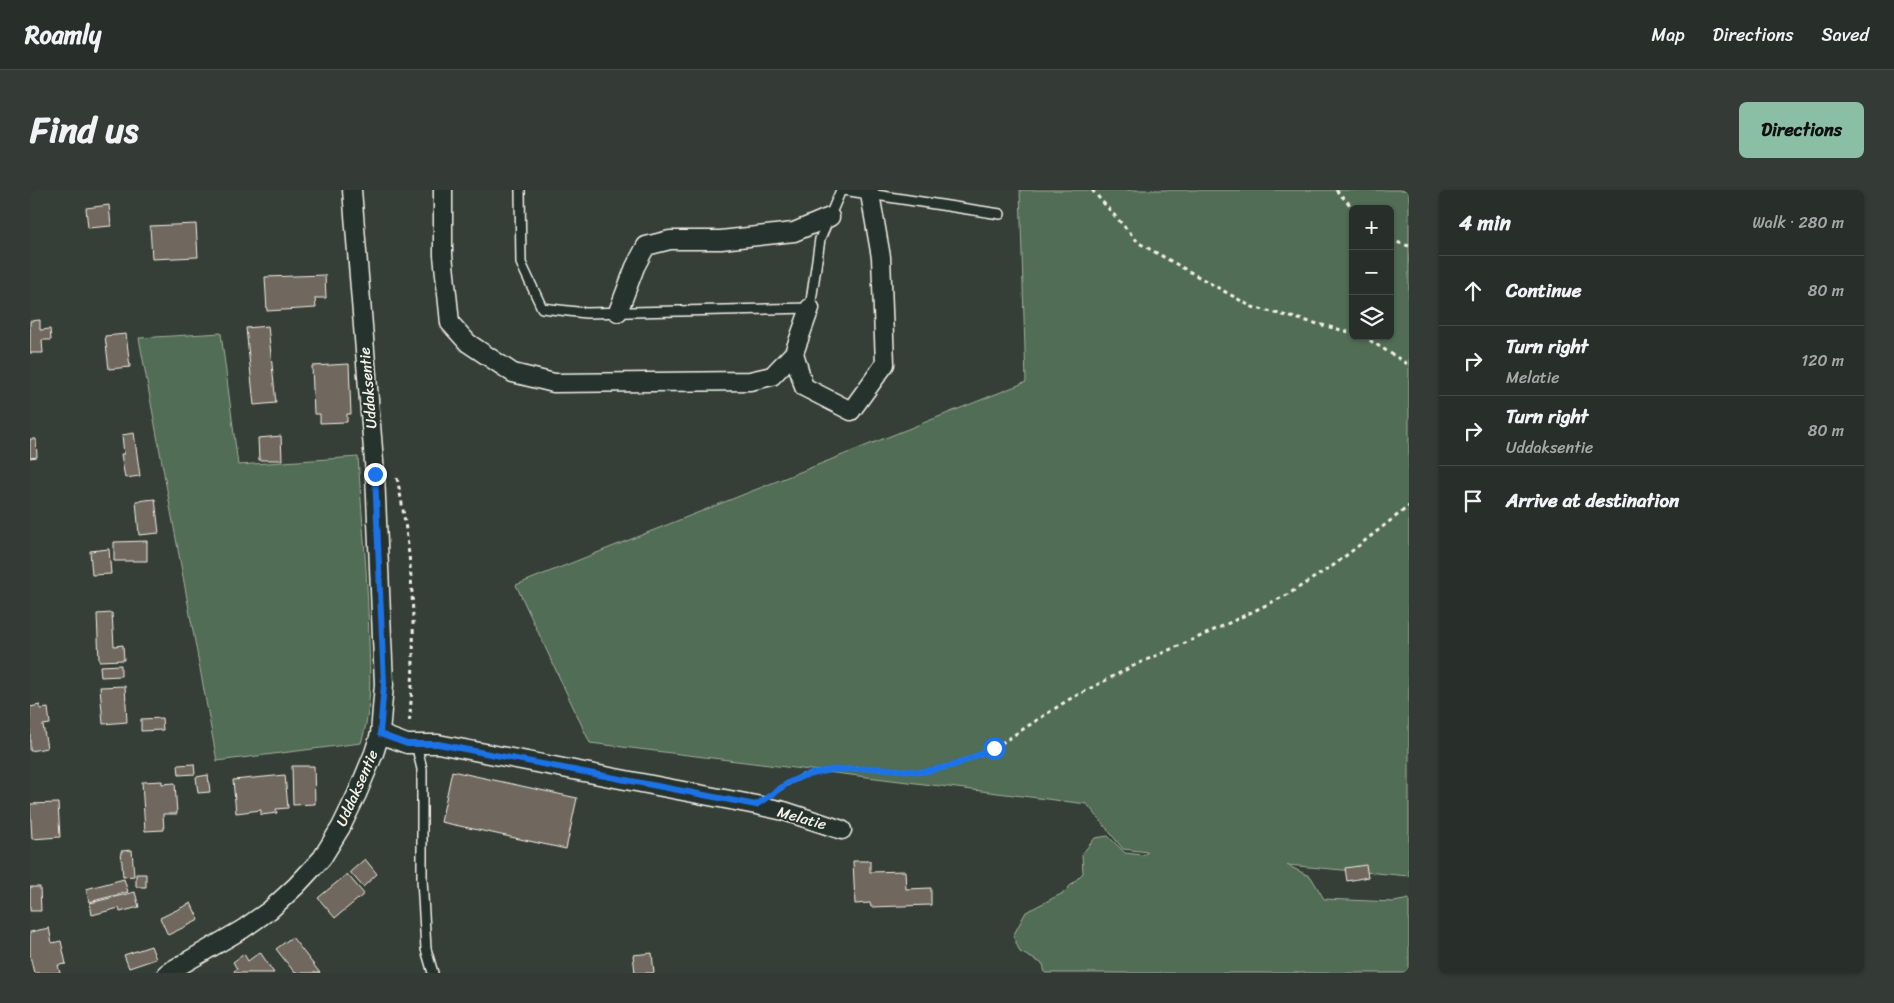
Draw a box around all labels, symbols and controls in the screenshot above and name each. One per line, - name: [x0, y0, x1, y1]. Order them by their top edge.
- text: Roamly: [25, 14, 101, 56]
- text: Map: [1652, 19, 1685, 51]
- text: Directions: [1713, 19, 1794, 51]
- text: Saved: [1822, 19, 1869, 51]
- text: Find us: [30, 99, 138, 161]
- button: Directions: [1739, 102, 1864, 158]
- text: 4 min: [1459, 204, 1511, 242]
- map controls: [1349, 205, 1394, 340]
- button: +: [1349, 205, 1394, 250]
- text: Walk · 280 m: [1753, 208, 1844, 237]
- button: −: [1349, 250, 1394, 295]
- text: Continue: [1506, 274, 1582, 307]
- text: 80 m: [1808, 276, 1844, 305]
- icon: ahead: [1459, 277, 1487, 305]
- button: layers: [1349, 295, 1394, 340]
- text: Turn right: [1506, 330, 1588, 363]
- street label: Uddaksentie: [351, 346, 385, 430]
- text: 120 m: [1801, 346, 1844, 375]
- icon: right: [1459, 347, 1487, 375]
- text: Melatie: [1506, 363, 1560, 392]
- text: Turn right: [1506, 400, 1588, 433]
- text: 80 m: [1808, 416, 1844, 445]
- icon: right: [1459, 417, 1487, 445]
- text: Uddaksentie: [1506, 433, 1593, 462]
- route end: [364, 463, 387, 486]
- text: Arrive at destination: [1506, 484, 1679, 517]
- icon: arrive: [1459, 487, 1487, 515]
- route start: [983, 737, 1006, 760]
- street label: Uddaksentie: [328, 745, 386, 831]
- street label: Melatie: [774, 799, 830, 837]

